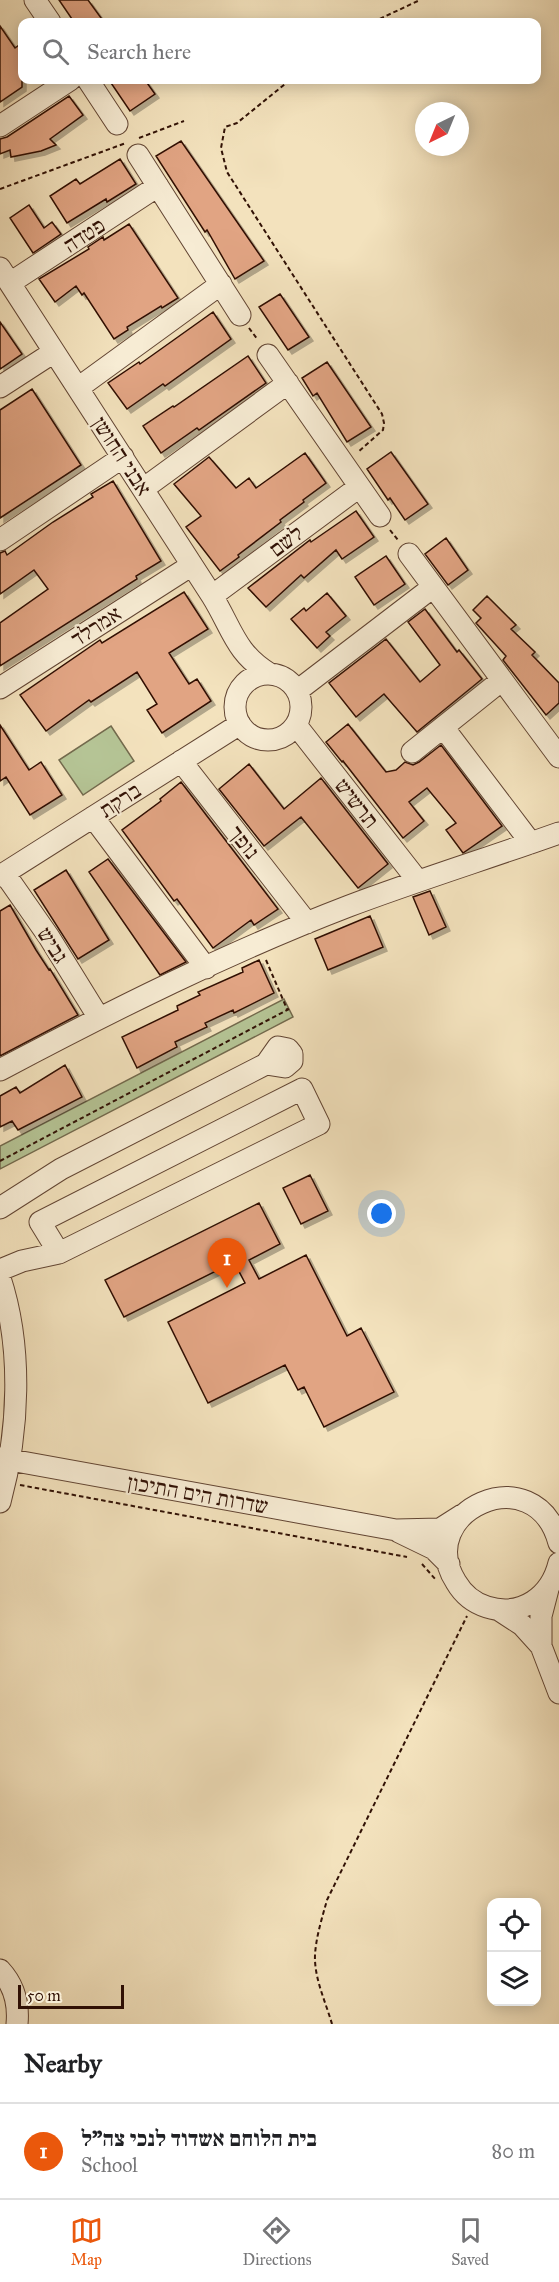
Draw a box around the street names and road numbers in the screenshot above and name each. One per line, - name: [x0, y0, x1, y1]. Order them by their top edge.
- street label: פטדה: [58, 212, 110, 258]
- street label: אבני החושן: [87, 411, 157, 501]
- street label: לשם: [263, 519, 309, 563]
- street label: אמרלד: [66, 600, 126, 652]
- street label: תרשיש: [329, 773, 385, 833]
- street label: ברקת: [94, 777, 146, 823]
- street label: נופך: [223, 820, 265, 864]
- street label: גביש: [31, 922, 75, 968]
- street label: שדרות הים התיכון: [125, 1468, 271, 1520]

